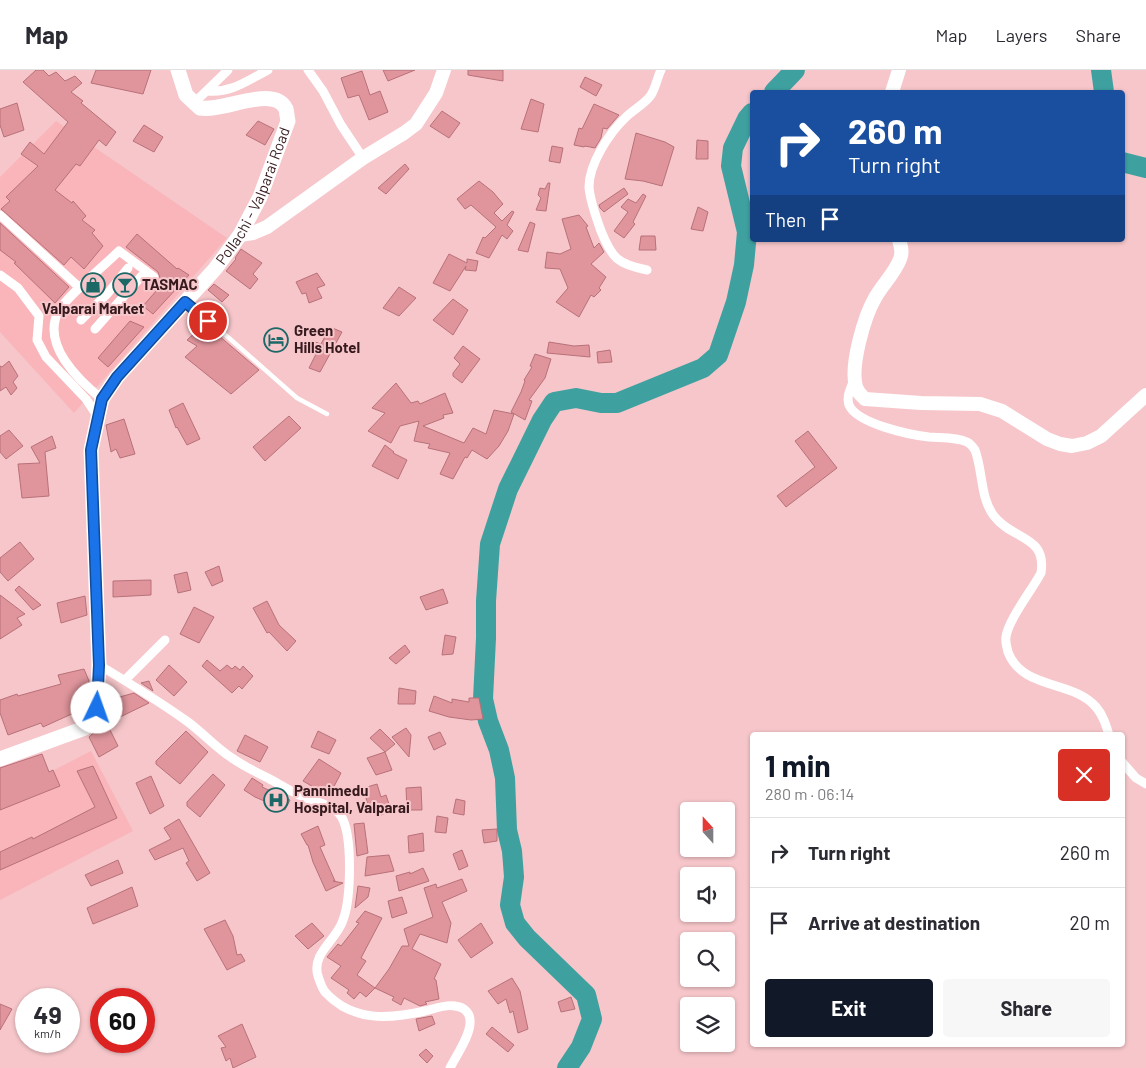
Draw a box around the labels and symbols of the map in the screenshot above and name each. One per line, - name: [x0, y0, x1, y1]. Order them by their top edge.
- street label: Pollachi - Valparai Road: [211, 124, 293, 268]
- shop icon: Valparai Market: [80, 272, 106, 298]
- bar icon: TASMAC: [112, 272, 138, 298]
- place label: TASMAC: [142, 275, 198, 293]
- place label: Valparai Market: [42, 299, 144, 317]
- pin: [187, 300, 229, 342]
- place label: Green Hills Hotel: [294, 321, 360, 356]
- hotel icon: Green Hills Hotel: [263, 327, 289, 353]
- position arrow: [70, 681, 122, 733]
- place label: Pannimedu Hospital, Valparai: [294, 781, 410, 816]
- hospital icon: Pannimedu Hospital, Valparai: [263, 787, 289, 813]
- north arrow: [680, 802, 735, 858]
- speed limit sign: 60: [90, 988, 155, 1053]

